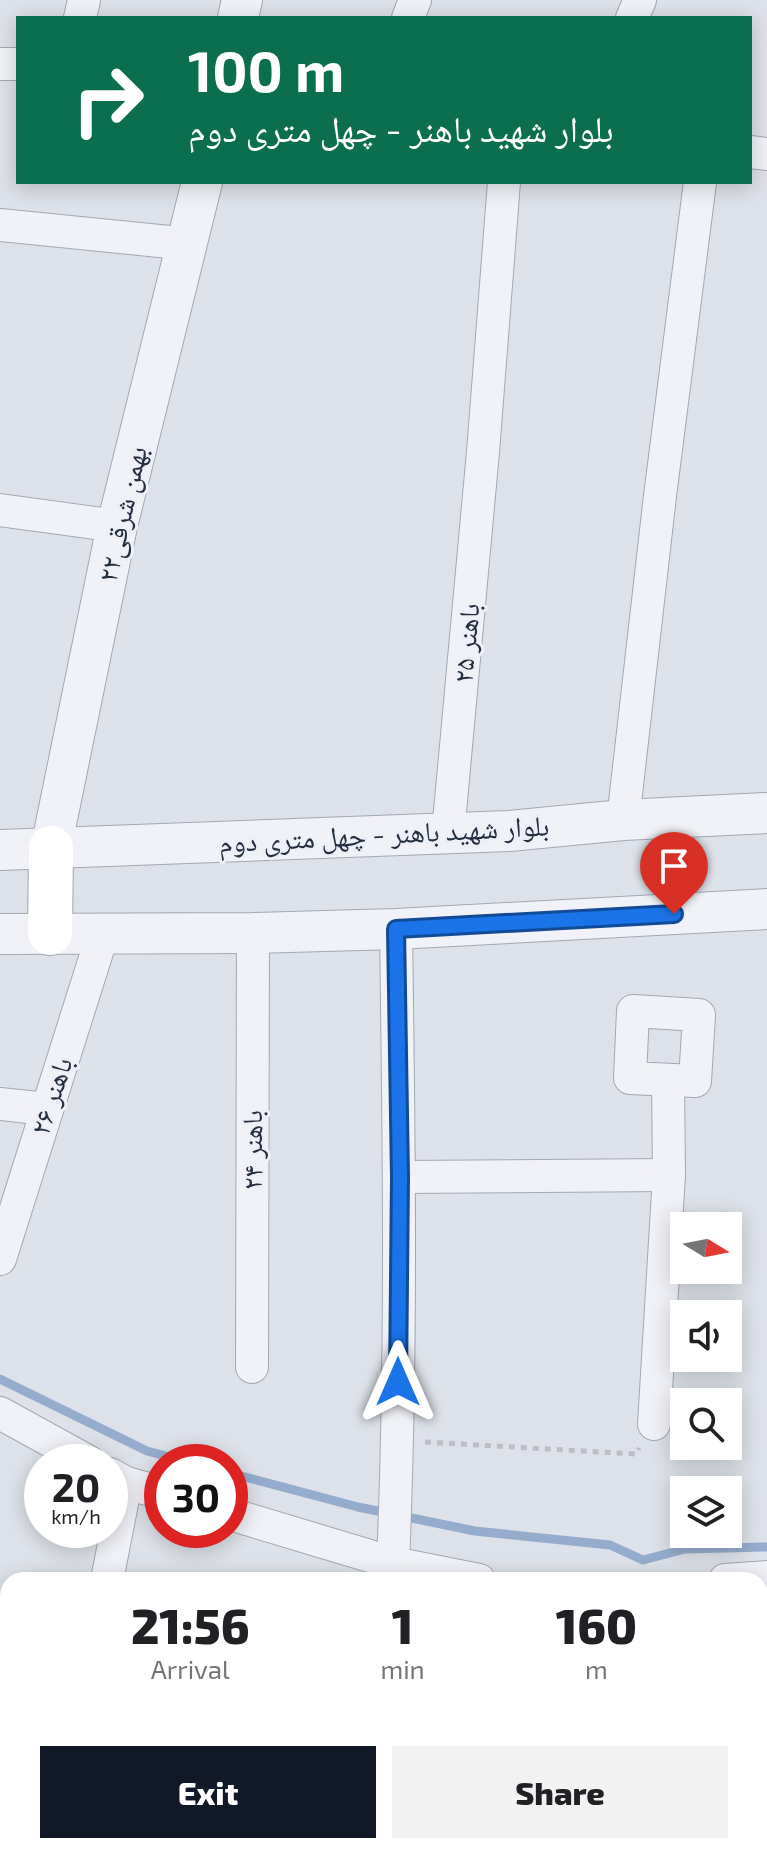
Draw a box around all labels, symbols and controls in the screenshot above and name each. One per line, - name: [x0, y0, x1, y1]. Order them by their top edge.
- text: 100 m: [188, 36, 344, 103]
- icon: right: [56, 48, 160, 152]
- text: بلوار شهید باهنر - چهل متری دوم: [188, 106, 614, 149]
- street label: ۲۲بهمن شرقی: [89, 442, 155, 586]
- street label: باهنر ۲۵: [445, 602, 485, 684]
- street label: بلوار شهید باهنر - چهل متری دوم: [218, 807, 550, 862]
- pin: [640, 832, 708, 914]
- icon: arrive: [652, 844, 696, 888]
- street label: باهنر ۲۶: [22, 1052, 79, 1139]
- street label: باهنر ۲۴: [234, 1110, 268, 1190]
- north arrow: [670, 1212, 742, 1284]
- map controls: [670, 1212, 742, 1548]
- button: sound: [670, 1300, 742, 1372]
- position arrow: [356, 1340, 440, 1424]
- button: search: [670, 1388, 742, 1460]
- speed limit sign: 30: [144, 1444, 248, 1548]
- text: 20: [52, 1462, 100, 1510]
- button: layers: [670, 1476, 742, 1548]
- text: km/h: [51, 1504, 101, 1528]
- text: 21:56: [131, 1596, 250, 1654]
- text: 1: [392, 1596, 413, 1654]
- text: 160: [556, 1596, 637, 1654]
- text: Arrival: [151, 1653, 230, 1684]
- text: min: [380, 1653, 425, 1684]
- text: m: [585, 1653, 608, 1684]
- button: Exit: [40, 1746, 376, 1838]
- button: Share: [392, 1746, 728, 1838]

